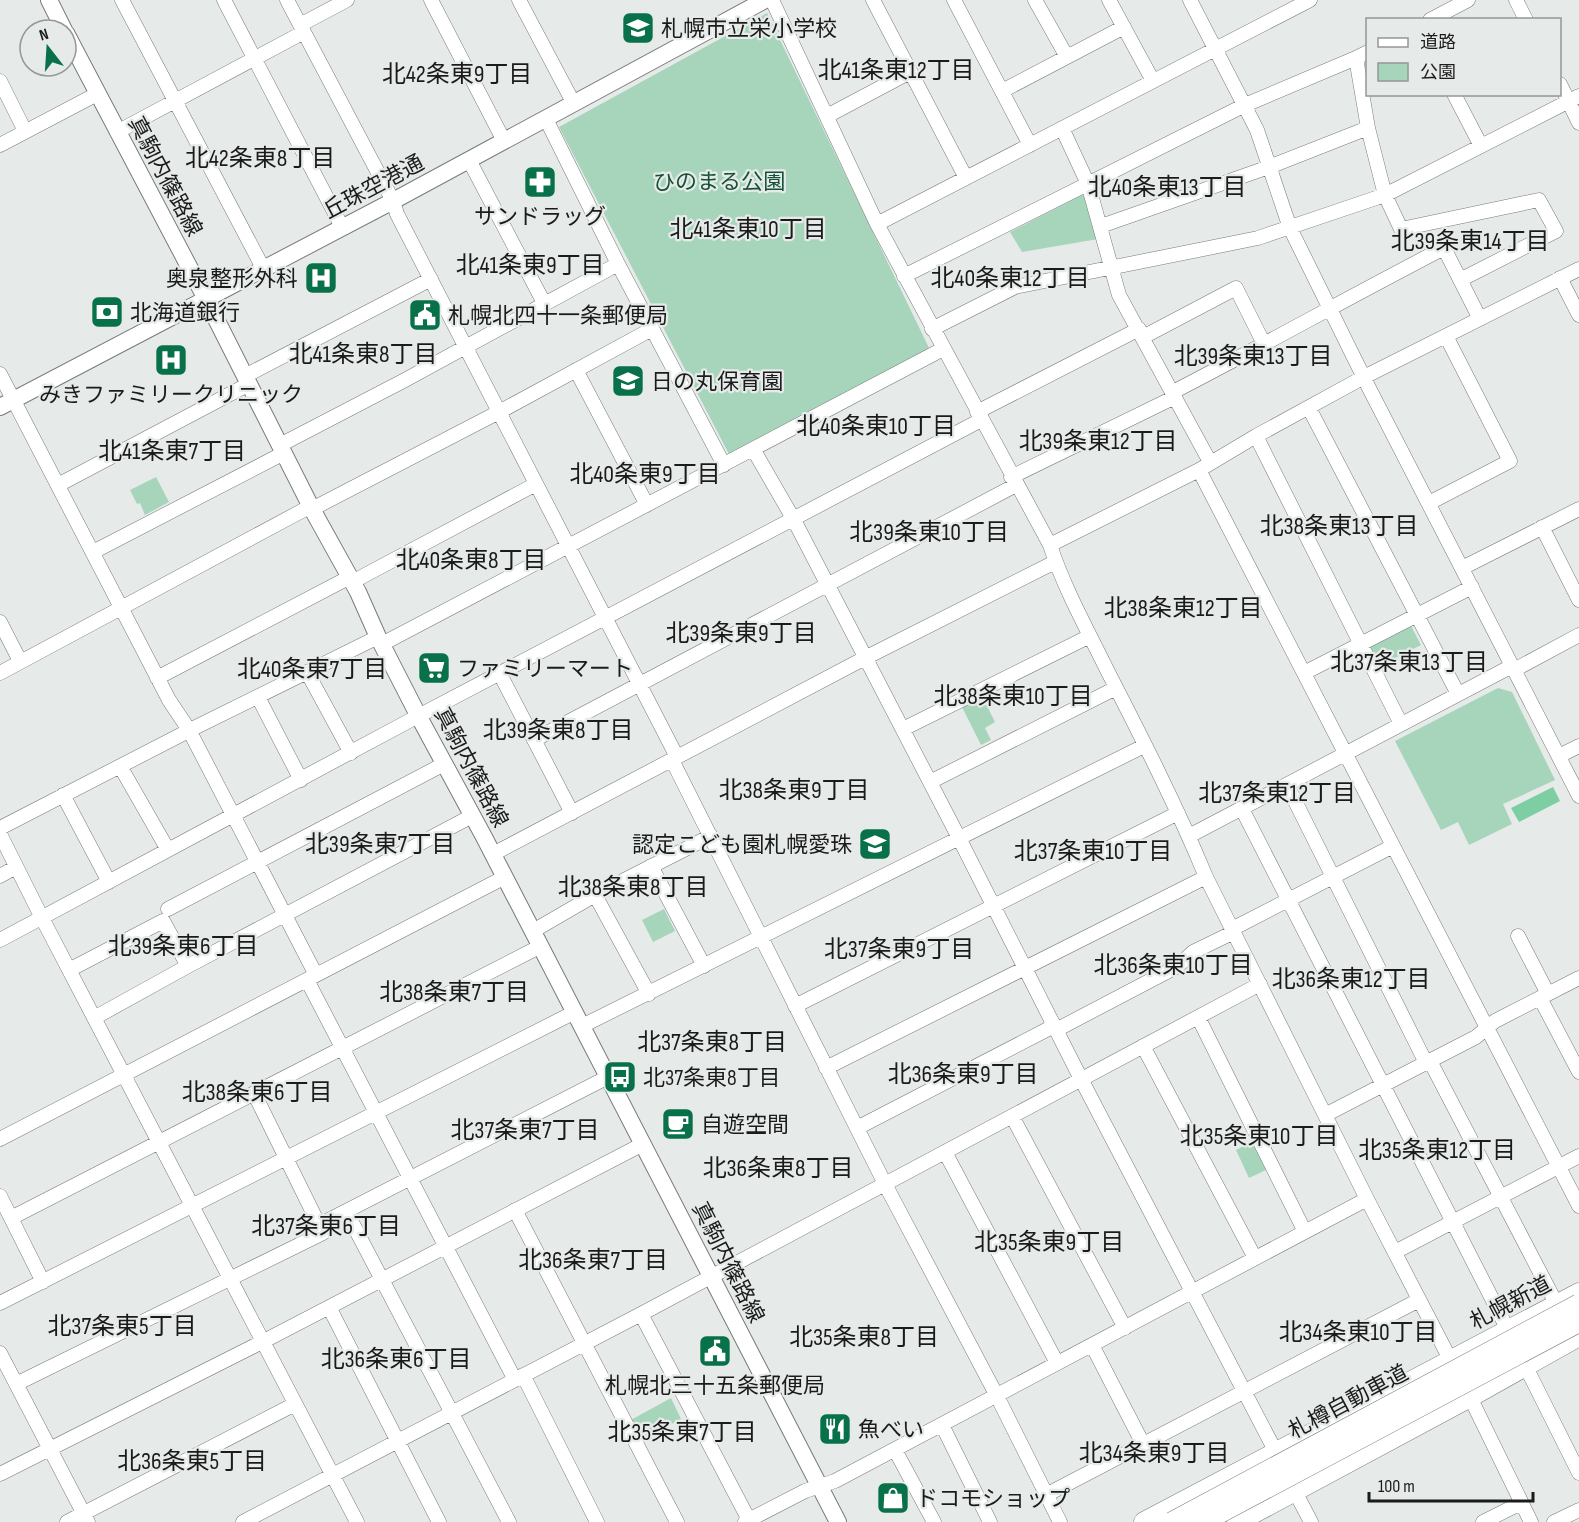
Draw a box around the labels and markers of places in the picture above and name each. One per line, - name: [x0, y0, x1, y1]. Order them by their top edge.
- school or university icon: 札幌市立栄小学校: [620, 10, 656, 46]
- place label: 札幌市立栄小学校: [661, 16, 837, 43]
- pharmacy icon: サンドラッグ: [522, 164, 558, 200]
- place label: サンドラッグ: [474, 204, 606, 231]
- hospital icon: 奥泉整形外科: [303, 260, 339, 296]
- place label: 奥泉整形外科: [166, 266, 298, 293]
- bank icon: 北海道銀行: [89, 294, 125, 330]
- public building icon: 札幌北四十一条郵便局: [407, 297, 443, 333]
- place label: 北海道銀行: [130, 300, 240, 327]
- place label: 札幌北四十一条郵便局: [448, 303, 668, 330]
- hospital icon: みきファミリークリニック: [153, 342, 189, 378]
- school or university icon: 日の丸保育園: [610, 363, 646, 399]
- place label: 日の丸保育園: [651, 369, 783, 396]
- place label: みきファミリークリニック: [39, 382, 303, 409]
- supermarket icon: ファミリーマート: [416, 650, 452, 686]
- place label: ファミリーマート: [457, 656, 633, 683]
- school or university icon: 認定こども園札幌愛珠: [857, 826, 893, 862]
- place label: 認定こども園札幌愛珠: [632, 832, 852, 859]
- bus stop icon: 北37条東8丁目: [602, 1059, 638, 1095]
- place label: 北37条東8丁目: [643, 1065, 781, 1092]
- cafe icon: 自遊空間: [660, 1106, 696, 1142]
- place label: 自遊空間: [701, 1112, 789, 1139]
- public building icon: 札幌北三十五条郵便局: [697, 1333, 733, 1369]
- place label: 札幌北三十五条郵便局: [605, 1373, 825, 1400]
- restaurant icon: 魚べい: [817, 1411, 853, 1447]
- place label: 魚べい: [858, 1417, 924, 1444]
- shop icon: ドコモショップ: [875, 1480, 911, 1516]
- place label: ドコモショップ: [916, 1486, 1070, 1513]

